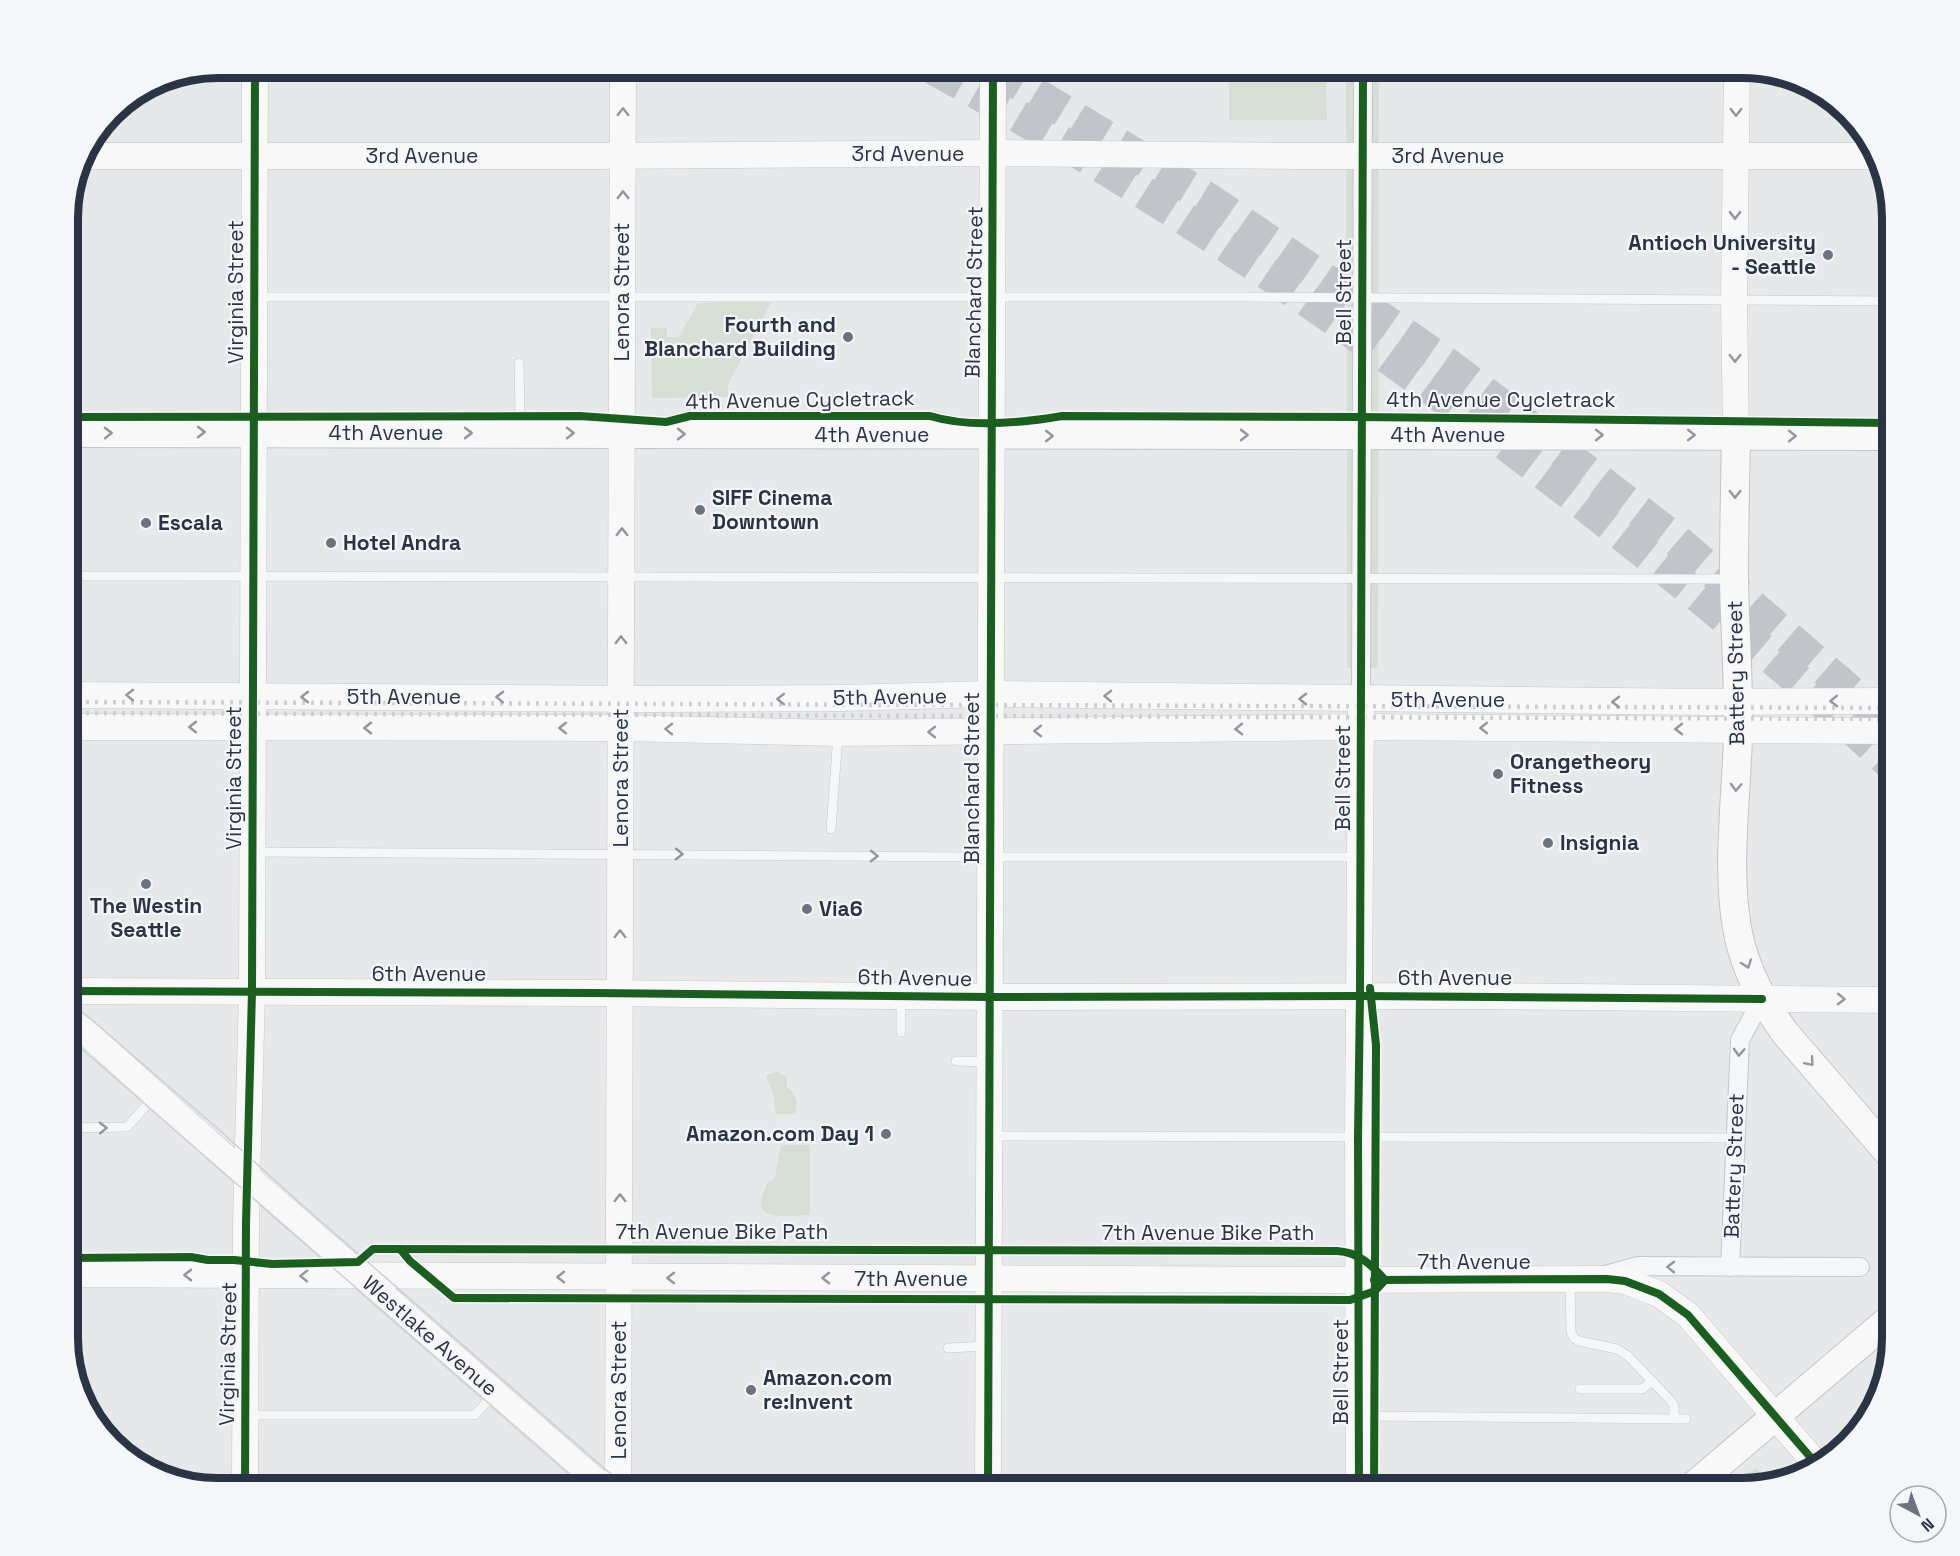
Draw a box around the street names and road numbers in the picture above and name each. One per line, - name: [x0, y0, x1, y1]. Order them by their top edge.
- street label: 3rd Avenue: [851, 140, 965, 167]
- street label: 3rd Avenue: [365, 142, 479, 169]
- street label: 3rd Avenue: [1391, 142, 1505, 169]
- street label: Blanchard Street: [959, 206, 989, 378]
- street label: Virginia Street: [222, 220, 249, 364]
- street label: Lenora Street: [608, 223, 635, 361]
- street label: Bell Street: [1330, 239, 1357, 345]
- street label: 4th Avenue Cycletrack: [685, 384, 915, 415]
- street label: 4th Avenue Cycletrack: [1386, 386, 1616, 413]
- street label: 4th Avenue: [329, 419, 443, 446]
- street label: 4th Avenue: [815, 421, 929, 448]
- street label: 4th Avenue: [1391, 421, 1505, 448]
- street label: Battery Street: [1721, 600, 1750, 746]
- street label: 5th Avenue: [833, 682, 947, 711]
- street label: 5th Avenue: [347, 683, 461, 710]
- street label: 5th Avenue: [1391, 686, 1505, 713]
- street label: Blanchard Street: [958, 692, 985, 864]
- street label: Virginia Street: [220, 706, 247, 850]
- street label: Lenora Street: [607, 709, 634, 847]
- street label: Bell Street: [1329, 725, 1356, 831]
- street label: 6th Avenue: [372, 960, 486, 987]
- street label: 6th Avenue: [857, 963, 973, 992]
- street label: 6th Avenue: [1398, 964, 1512, 991]
- street label: Battery Street: [1717, 1093, 1750, 1239]
- street label: 7th Avenue Bike Path: [616, 1218, 828, 1245]
- street label: 7th Avenue Bike Path: [1102, 1219, 1314, 1246]
- street label: 7th Avenue: [1417, 1248, 1531, 1275]
- street label: 7th Avenue: [854, 1265, 968, 1292]
- street label: Westlake Avenue: [357, 1269, 504, 1402]
- street label: Virginia Street: [213, 1282, 242, 1426]
- street label: Bell Street: [1327, 1319, 1354, 1425]
- street label: Lenora Street: [605, 1321, 632, 1459]

